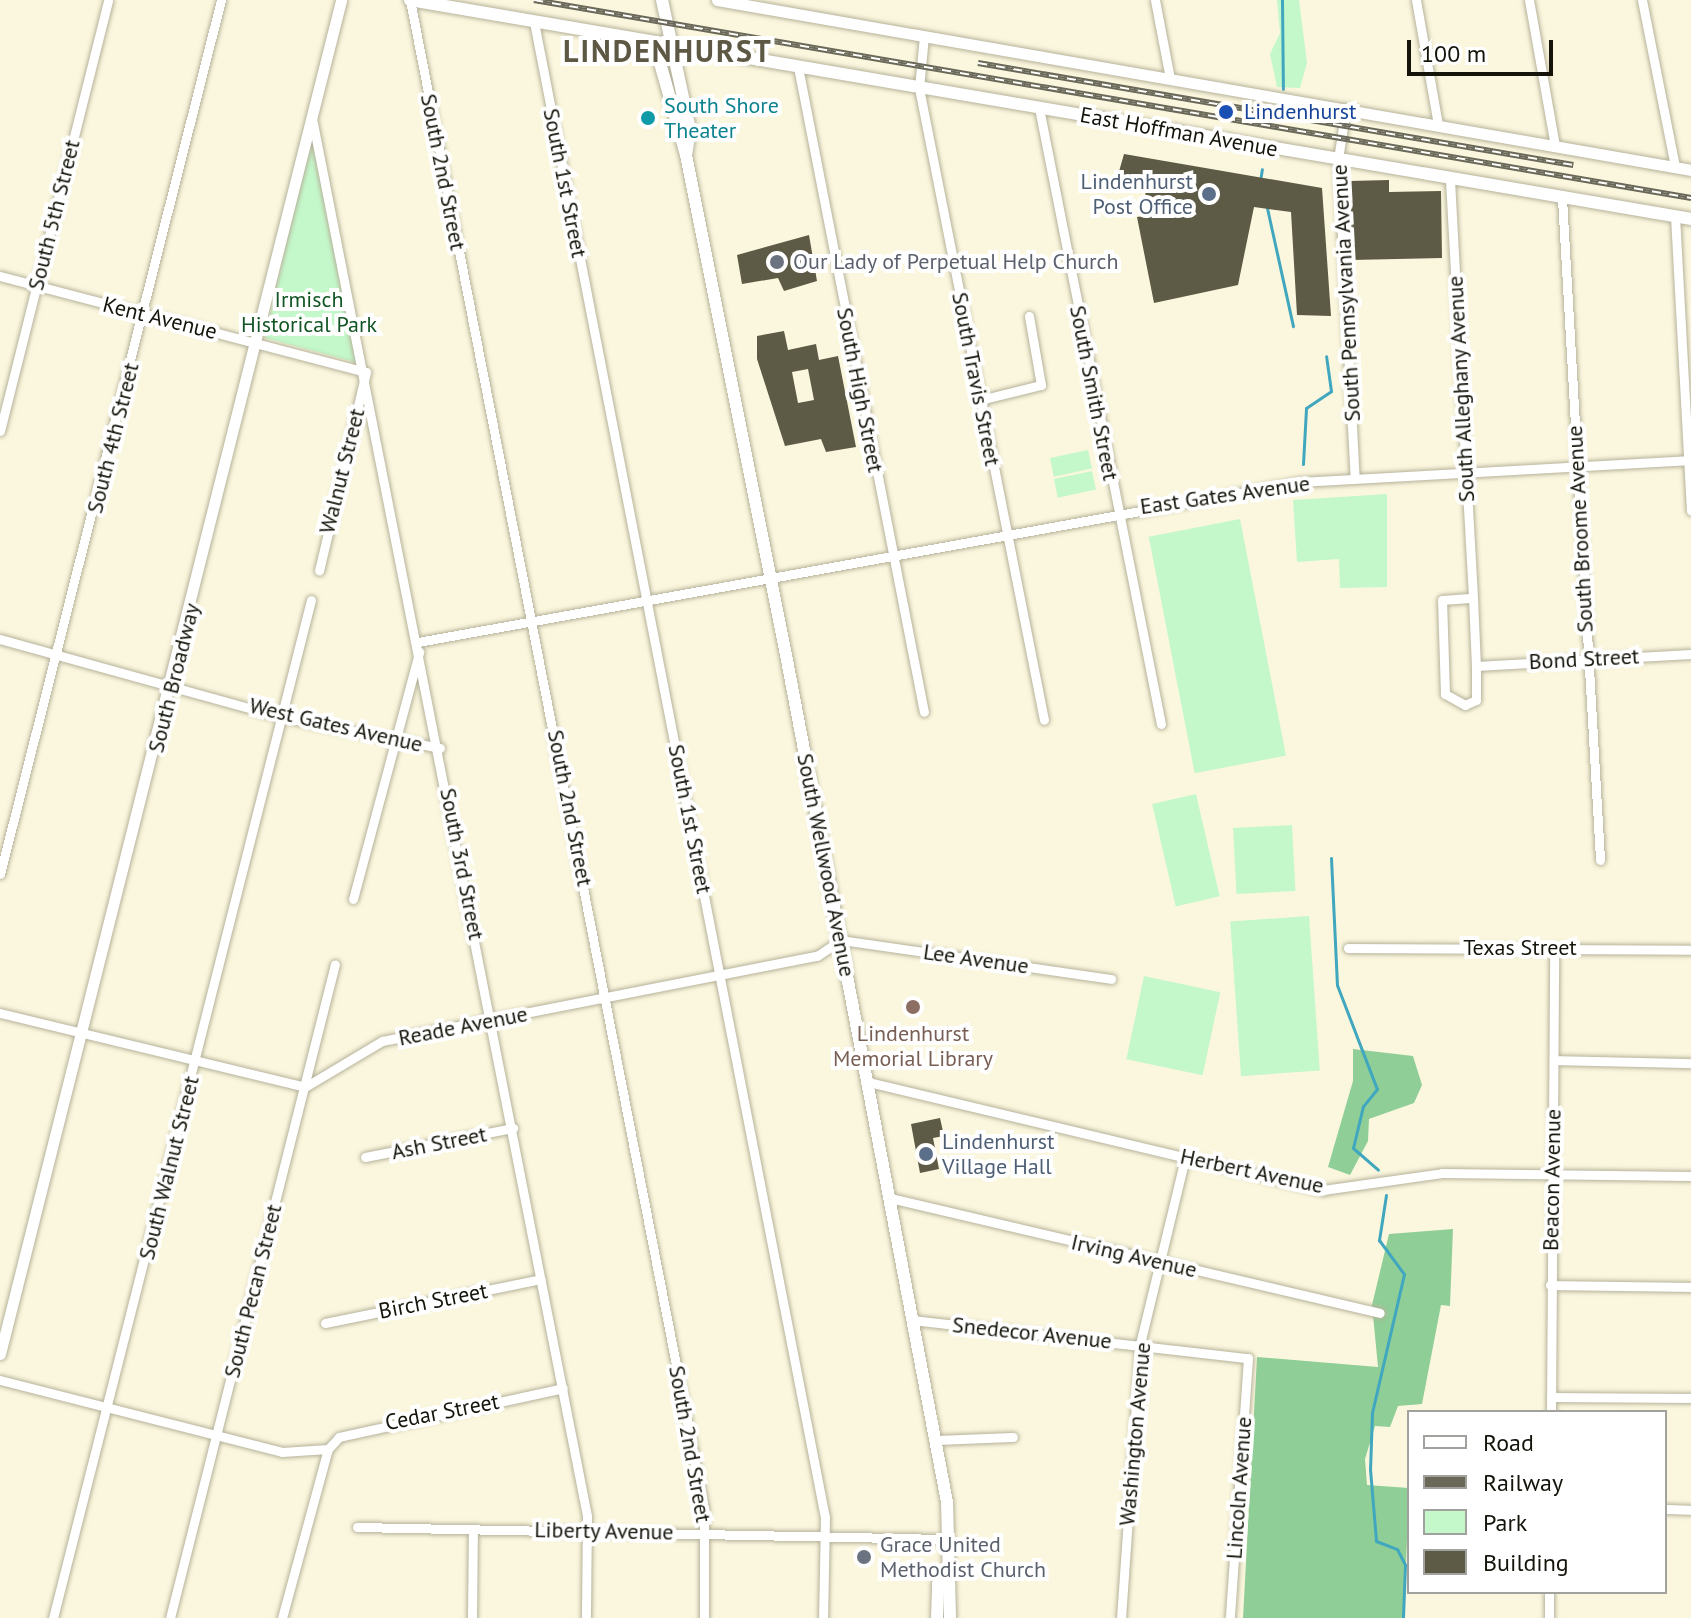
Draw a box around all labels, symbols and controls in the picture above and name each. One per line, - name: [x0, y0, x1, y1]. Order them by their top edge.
- scale bar: [1411, 24, 1557, 74]
- district label: LINDENHURST: [563, 33, 773, 69]
- text: 100 m: [1421, 38, 1486, 69]
- street label: South 2nd Street: [415, 92, 471, 252]
- place label: South Shore Theater: [664, 92, 779, 144]
- place label: Lindenhurst: [1244, 99, 1356, 125]
- marker: Lindenhurst: [1215, 101, 1237, 123]
- street label: East Hoffman Avenue: [1078, 102, 1280, 162]
- street label: South 1st Street: [538, 106, 592, 260]
- marker: South Shore Theater: [639, 109, 657, 127]
- street label: South 5th Street: [23, 137, 85, 293]
- street label: South Pennsylvania Avenue: [1326, 163, 1366, 423]
- place label: Lindenhurst Post Office: [1081, 168, 1193, 220]
- marker: Lindenhurst Post Office: [1200, 185, 1218, 203]
- place label: Our Lady of Perpetual Help Church: [793, 249, 1119, 275]
- marker: Our Lady of Perpetual Help Church: [768, 253, 786, 271]
- street label: South Alleghany Avenue: [1442, 274, 1480, 504]
- park label: Irmisch Historical Park: [241, 286, 377, 338]
- street label: South Travis Street: [946, 290, 1006, 468]
- street label: Kent Avenue: [100, 291, 220, 345]
- street label: South Smith Street: [1064, 303, 1124, 483]
- street label: South High Street: [831, 305, 889, 475]
- street label: South 4th Street: [82, 360, 144, 516]
- street label: Walnut Street: [314, 406, 370, 536]
- street label: South Broome Avenue: [1561, 424, 1599, 634]
- street label: East Gates Avenue: [1138, 470, 1312, 520]
- street label: South Broadway: [143, 601, 205, 755]
- street label: Bond Street: [1528, 643, 1640, 675]
- street label: West Gates Avenue: [246, 692, 426, 758]
- street label: South 2nd Street: [542, 728, 598, 888]
- street label: South 1st Street: [663, 742, 717, 896]
- street label: South Wellwood Avenue: [791, 751, 861, 979]
- street label: South 3rd Street: [434, 786, 490, 942]
- street label: Texas Street: [1463, 935, 1577, 961]
- street label: Lee Avenue: [921, 938, 1031, 980]
- marker: Lindenhurst Memorial Library: [904, 998, 922, 1016]
- street label: Reade Avenue: [396, 1000, 530, 1052]
- place label: Lindenhurst Memorial Library: [833, 1020, 993, 1072]
- street label: South Walnut Street: [133, 1073, 205, 1263]
- street label: Beacon Avenue: [1538, 1108, 1566, 1252]
- street label: Ash Street: [389, 1121, 489, 1165]
- place label: Lindenhurst Village Hall: [942, 1128, 1054, 1180]
- street label: Herbert Avenue: [1178, 1143, 1326, 1199]
- marker: Lindenhurst Village Hall: [917, 1145, 935, 1163]
- street label: South Pecan Street: [219, 1201, 287, 1381]
- street label: Irving Avenue: [1068, 1229, 1200, 1283]
- street label: Birch Street: [376, 1278, 490, 1324]
- street label: Snedecor Avenue: [951, 1311, 1113, 1355]
- street label: Washington Avenue: [1114, 1341, 1156, 1527]
- street label: South 2nd Street: [663, 1364, 717, 1524]
- street label: Cedar Street: [383, 1388, 501, 1436]
- legend: [1407, 1410, 1667, 1594]
- street label: Lincoln Avenue: [1221, 1415, 1257, 1561]
- text: Road: [1483, 1427, 1534, 1458]
- text: Railway: [1483, 1467, 1563, 1498]
- text: Park: [1483, 1507, 1527, 1538]
- street label: Liberty Avenue: [533, 1517, 675, 1545]
- place label: Grace United Methodist Church: [880, 1531, 1046, 1582]
- text: Building: [1483, 1547, 1569, 1578]
- marker: Grace United Methodist Church: [855, 1548, 873, 1566]

